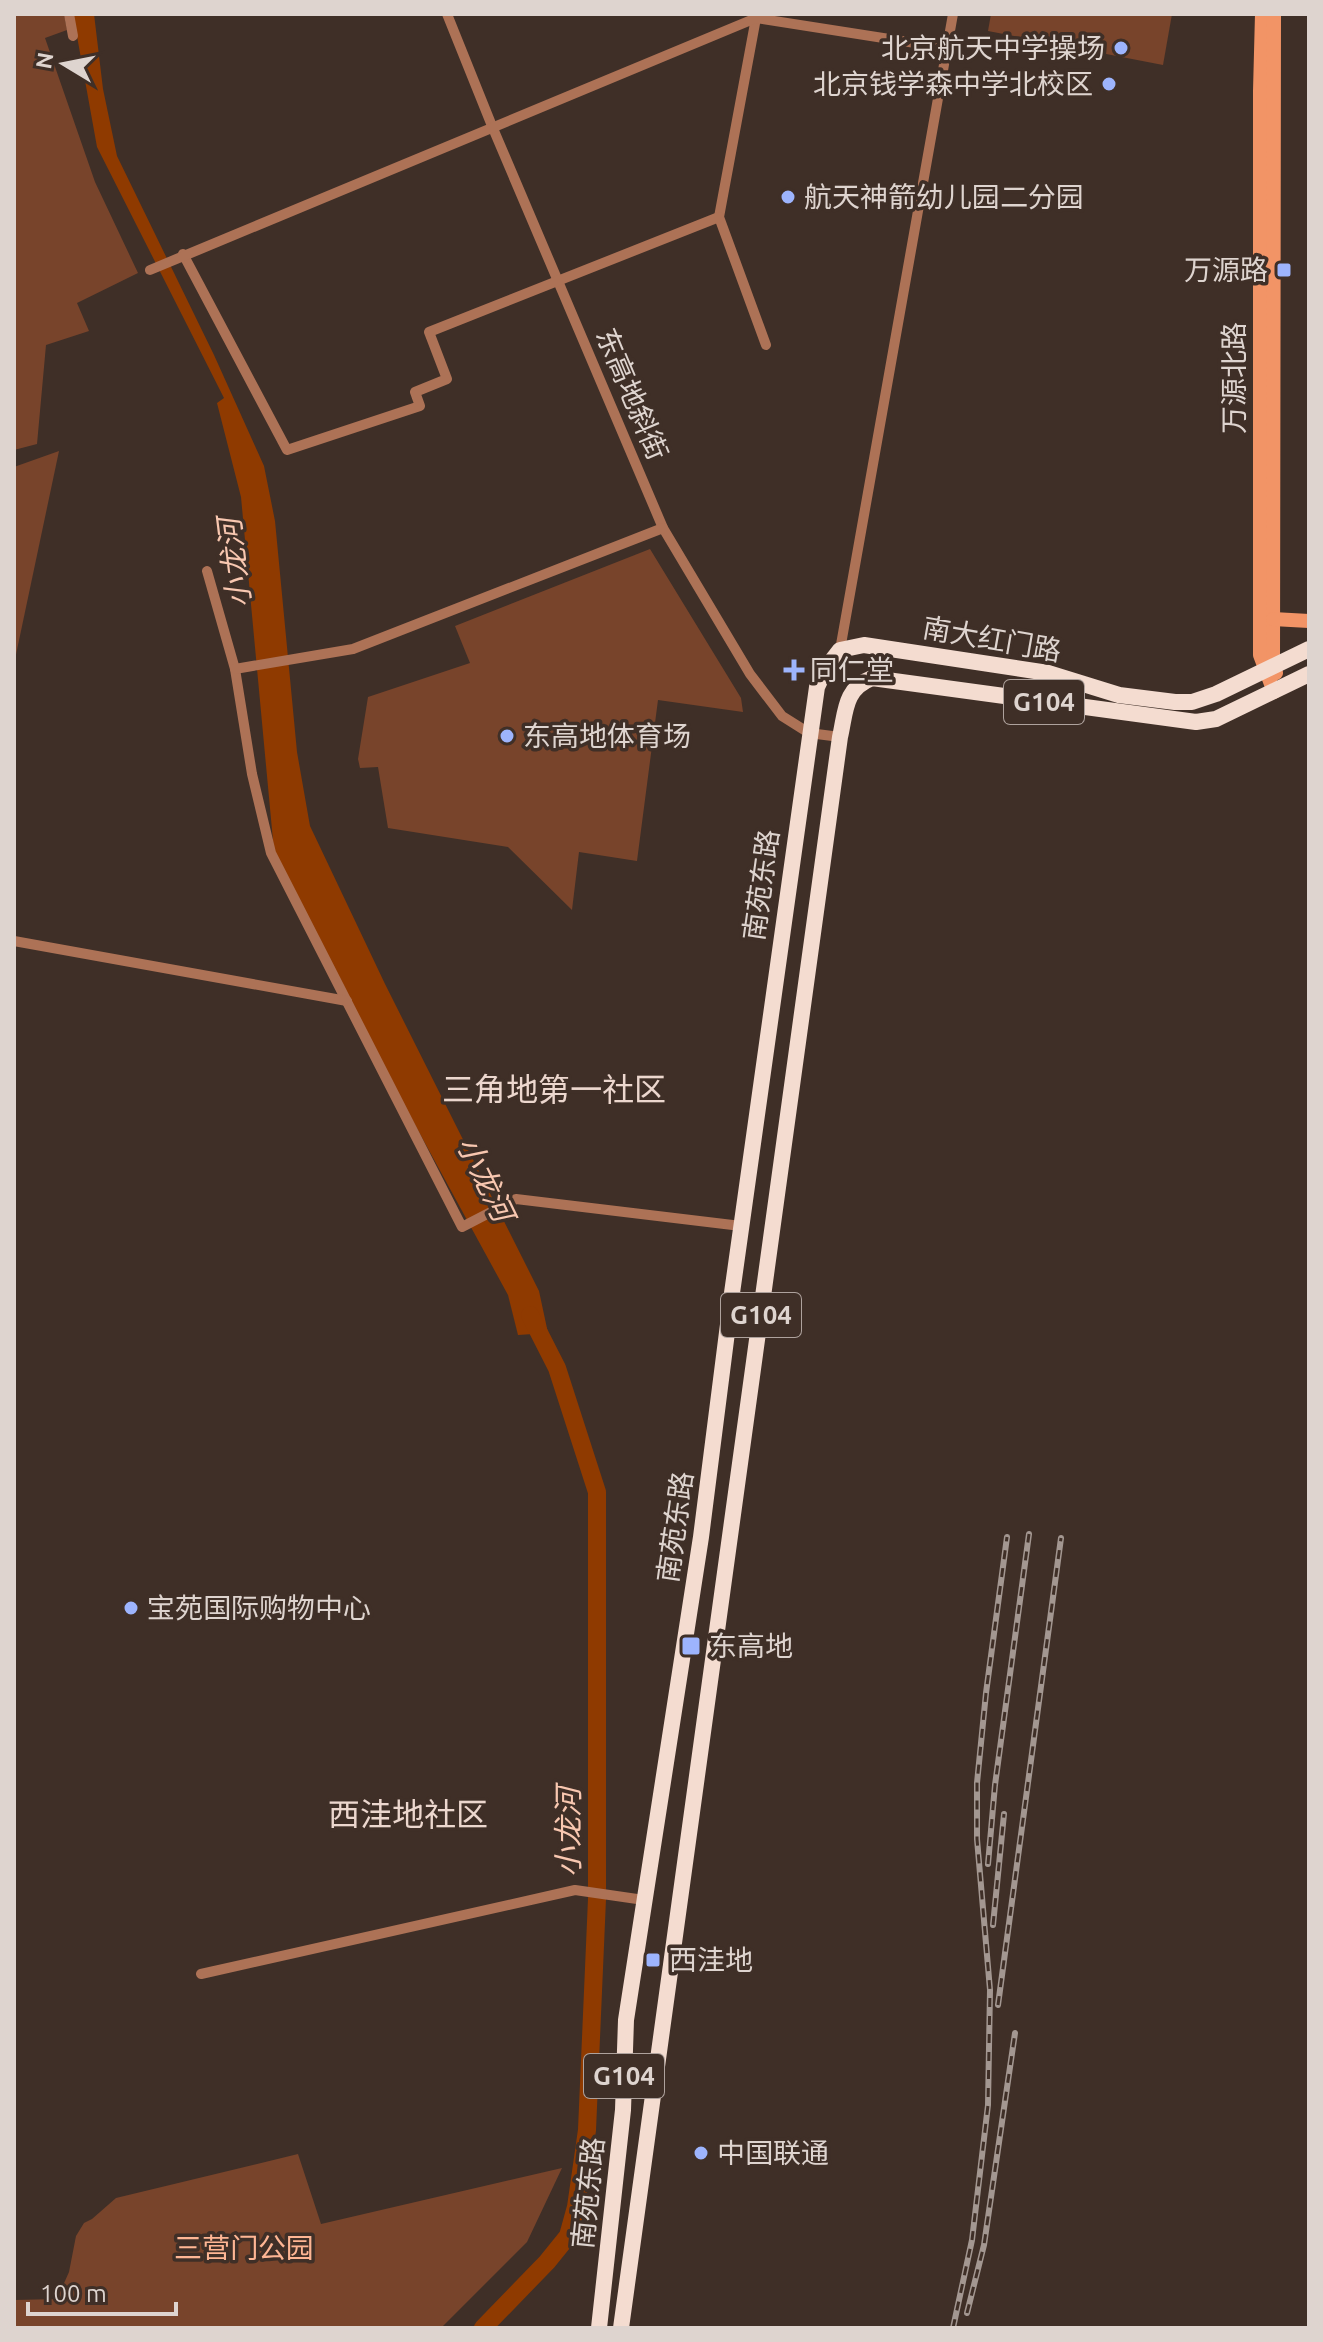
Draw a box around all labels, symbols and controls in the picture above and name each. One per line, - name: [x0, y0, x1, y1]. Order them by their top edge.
- north arrow: [24, 24, 104, 104]
- place label: 北京航天中学操场: [881, 32, 1105, 63]
- marker: 北京航天中学操场: [1112, 39, 1130, 57]
- text: N: [30, 50, 58, 71]
- place label: 北京钱学森中学北校区: [813, 68, 1093, 99]
- marker: 北京钱学森中学北校区: [1100, 75, 1118, 93]
- place label: 航天神箭幼儿园二分园: [804, 181, 1084, 212]
- marker: 航天神箭幼儿园二分园: [779, 188, 797, 206]
- place label: 万源路: [1184, 254, 1268, 285]
- marker: 万源路: [1275, 261, 1293, 279]
- street label: 万源北路: [1218, 322, 1249, 434]
- street label: 东高地斜街: [591, 323, 674, 464]
- water label: 小龙河: [211, 511, 256, 610]
- street label: 南大红门路: [920, 611, 1064, 666]
- place label: 同仁堂: [810, 654, 894, 685]
- marker: 同仁堂: [785, 661, 803, 679]
- road number: G104: [1004, 680, 1084, 724]
- place label: 东高地体育场: [523, 720, 691, 751]
- marker: 东高地体育场: [498, 727, 516, 745]
- street label: 南苑东路: [737, 827, 784, 943]
- district label: 三角地第一社区: [442, 1071, 666, 1107]
- water label: 小龙河: [451, 1131, 523, 1231]
- road number: G104: [721, 1293, 801, 1337]
- street label: 南苑东路: [651, 1469, 698, 1585]
- place label: 宝苑国际购物中心: [147, 1592, 371, 1623]
- marker: 宝苑国际购物中心: [122, 1599, 140, 1617]
- place label: 东高地: [709, 1630, 793, 1661]
- marker: 东高地: [680, 1635, 702, 1657]
- water label: 小龙河: [551, 1782, 585, 1877]
- district label: 西洼地社区: [328, 1796, 488, 1832]
- place label: 西洼地: [669, 1944, 753, 1975]
- marker: 西洼地: [644, 1951, 662, 1969]
- road number: G104: [584, 2054, 664, 2098]
- street label: 南苑东路: [566, 2136, 609, 2250]
- place label: 中国联通: [717, 2137, 829, 2168]
- marker: 中国联通: [692, 2144, 710, 2162]
- park label: 三营门公园: [174, 2232, 314, 2263]
- scale bar: [28, 2266, 176, 2316]
- text: 100 m: [40, 2280, 107, 2307]

